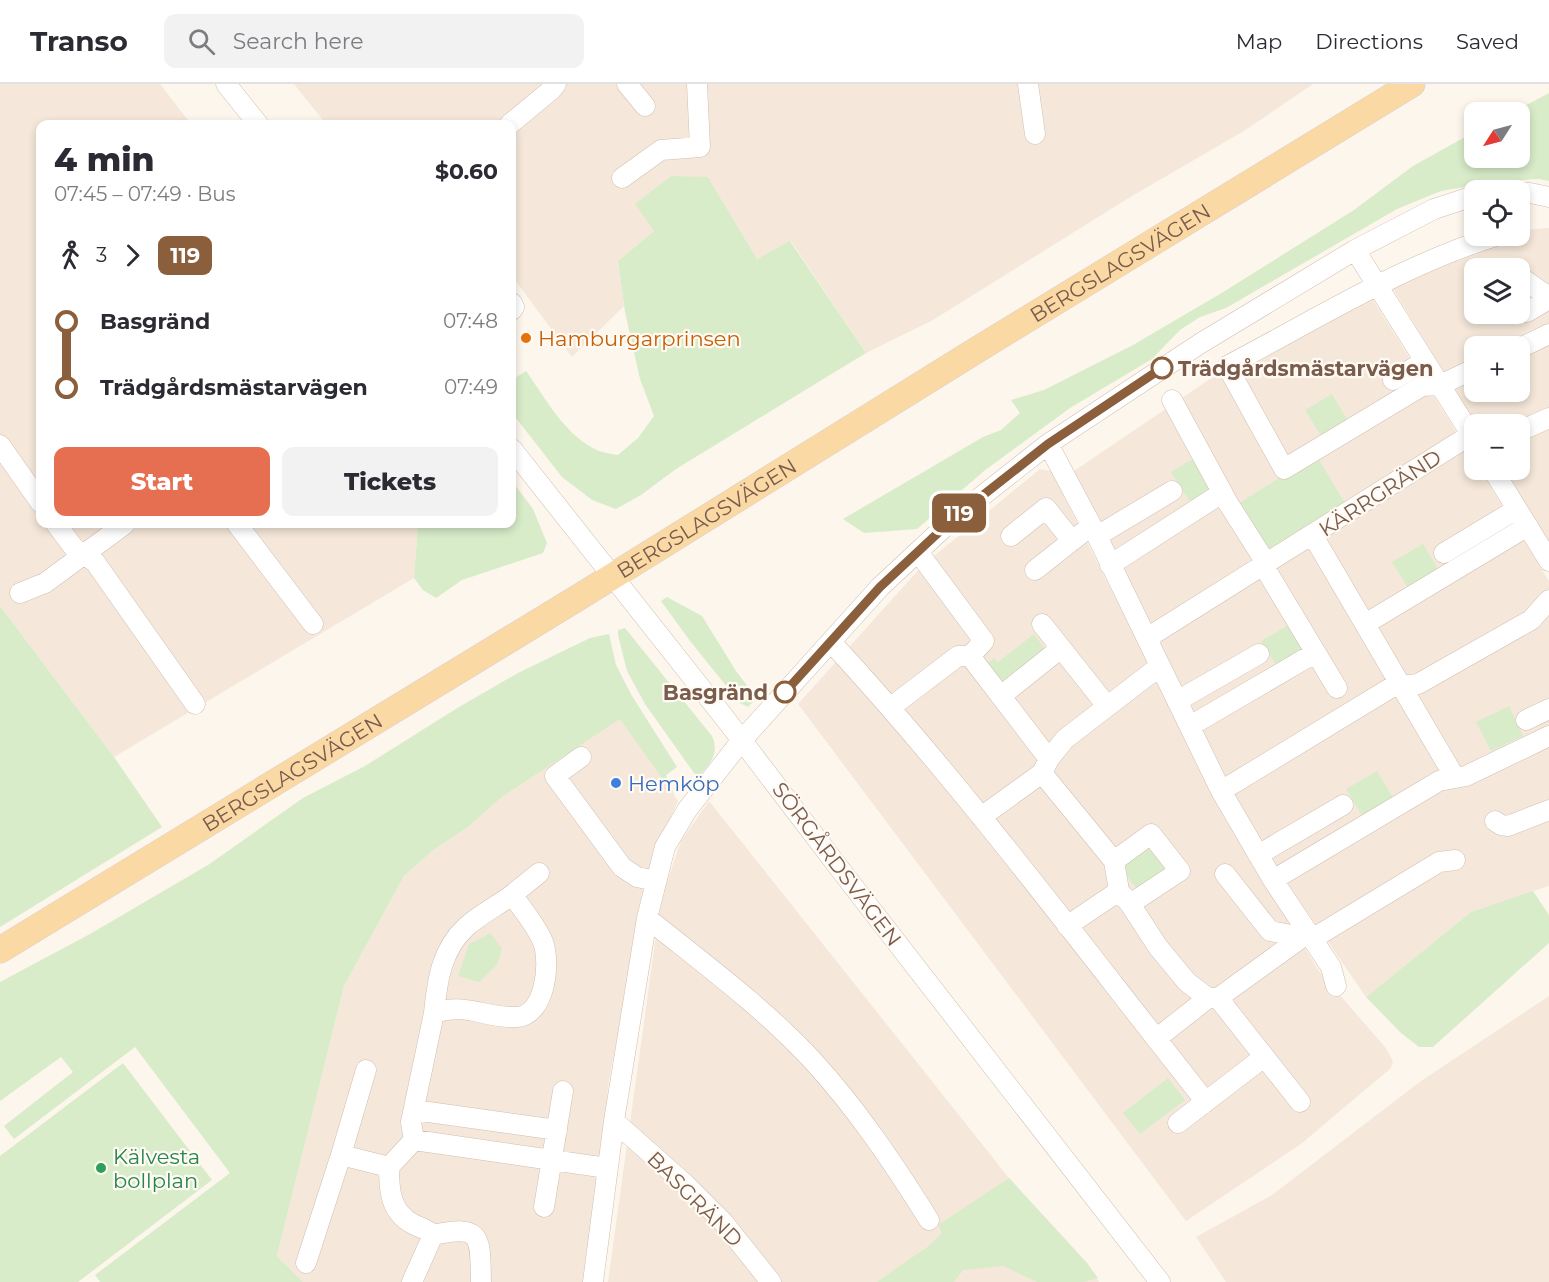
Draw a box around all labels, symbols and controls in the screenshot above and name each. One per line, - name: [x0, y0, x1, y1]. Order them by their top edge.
- search box: [164, 14, 584, 68]
- text: Transo: [30, 24, 128, 58]
- icon: search: [185, 25, 218, 58]
- text: Search here: [233, 28, 364, 55]
- text: Map: [1236, 29, 1282, 54]
- text: Directions: [1315, 29, 1423, 54]
- text: Saved: [1456, 29, 1519, 54]
- north arrow: [1464, 102, 1530, 168]
- map controls: [1464, 102, 1530, 480]
- text: 4 min: [54, 139, 155, 179]
- text: $0.60: [435, 158, 498, 185]
- button: locate: [1464, 180, 1530, 246]
- text: 07:45 – 07:49 · Bus: [54, 182, 235, 206]
- street label: BERGSLAGSVÄGEN: [1025, 198, 1215, 327]
- icon: walk: [54, 239, 87, 272]
- icon: forward: [116, 239, 149, 272]
- text: 3: [96, 243, 107, 267]
- text: 119: [170, 243, 200, 268]
- button: layers: [1464, 258, 1530, 324]
- text: Basgränd: [100, 308, 210, 335]
- text: 07:48: [443, 309, 498, 333]
- place label: Hamburgarprinsen: [538, 326, 741, 351]
- marker: Hamburgarprinsen: [519, 331, 533, 345]
- button: +: [1464, 336, 1530, 402]
- place label: Trädgårdsmästarvägen: [1178, 356, 1434, 381]
- marker: Trädgårdsmästarvägen: [1151, 357, 1173, 379]
- text: Trädgårdsmästarvägen: [100, 374, 368, 401]
- text: 07:49: [444, 375, 498, 399]
- button: −: [1464, 414, 1530, 480]
- street label: KÄRRGRÄND: [1314, 444, 1446, 542]
- button: Start: [54, 447, 270, 516]
- button: Tickets: [282, 447, 498, 516]
- street label: BERGSLAGSVÄGEN: [612, 453, 801, 583]
- line badge: 119: [924, 494, 994, 532]
- text: 119: [944, 501, 974, 526]
- place label: Basgränd: [663, 680, 768, 705]
- marker: Basgränd: [774, 681, 796, 703]
- street label: BERGSLAGSVÄGEN: [197, 707, 387, 836]
- place label: Hemköp: [628, 771, 720, 796]
- marker: Hemköp: [609, 776, 623, 790]
- street label: SÖRGÅRDSVÄGEN: [767, 777, 907, 951]
- place label: Kälvesta bollplan: [113, 1144, 200, 1193]
- street label: BASGRÄND: [642, 1146, 748, 1252]
- marker: Kälvesta bollplan: [94, 1161, 108, 1175]

